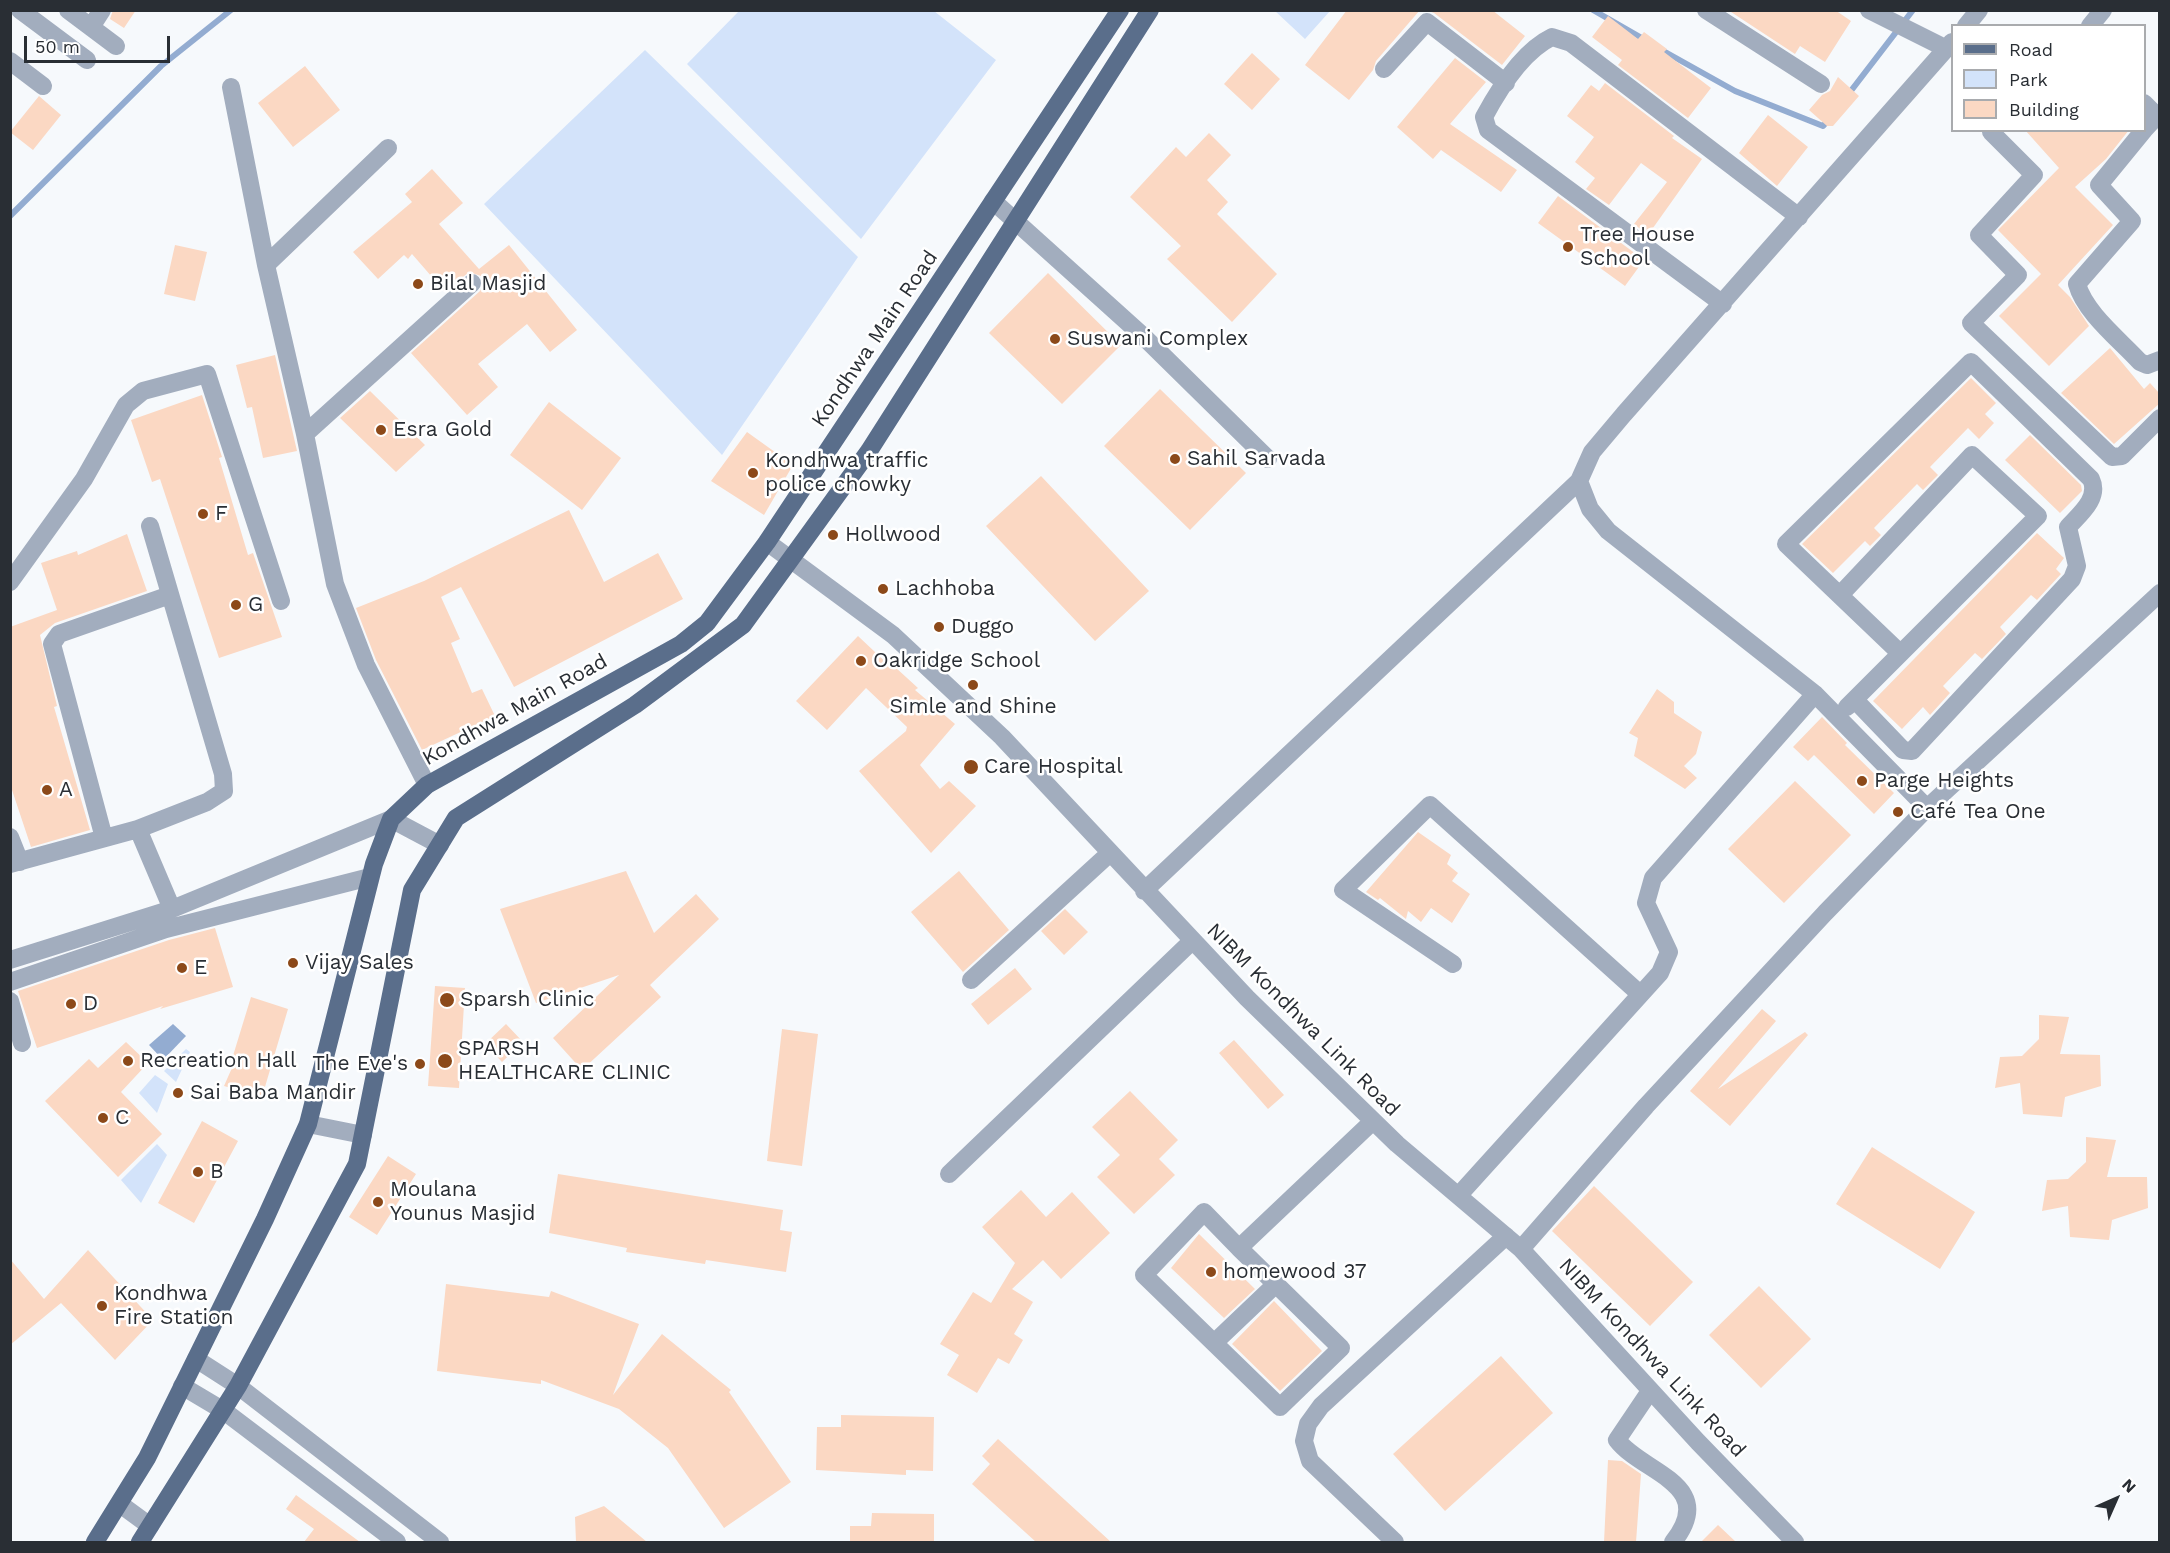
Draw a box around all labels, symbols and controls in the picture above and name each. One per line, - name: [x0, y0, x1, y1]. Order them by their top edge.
- scale bar: [27, 24, 172, 62]
- legend: [1951, 24, 2146, 132]
- text: 50 m: [35, 36, 80, 57]
- text: Road: [2009, 39, 2053, 60]
- text: Park: [2009, 69, 2048, 90]
- text: Building: [2009, 99, 2079, 120]
- place label: Tree House School: [1580, 222, 1695, 272]
- marker: Tree House School: [1561, 240, 1575, 254]
- street label: Kondhwa Main Road: [807, 246, 943, 432]
- place label: Bilal Masjid: [430, 271, 546, 297]
- marker: Bilal Masjid: [411, 277, 425, 291]
- place label: Suswani Complex: [1067, 326, 1248, 352]
- marker: Suswani Complex: [1048, 332, 1062, 346]
- place label: Esra Gold: [393, 417, 492, 443]
- marker: Esra Gold: [374, 423, 388, 437]
- place label: Sahil Sarvada: [1187, 446, 1326, 472]
- place label: Kondhwa traffic police chowky: [765, 448, 929, 498]
- marker: Sahil Sarvada: [1168, 452, 1182, 466]
- marker: Kondhwa traffic police chowky: [746, 466, 760, 480]
- place label: F: [215, 501, 228, 527]
- marker: F: [196, 507, 210, 521]
- place label: Hollwood: [845, 522, 941, 548]
- marker: Hollwood: [826, 528, 840, 542]
- place label: Lachhoba: [895, 576, 995, 602]
- marker: Lachhoba: [876, 582, 890, 596]
- place label: G: [248, 592, 263, 618]
- marker: G: [229, 598, 243, 612]
- place label: Duggo: [951, 614, 1014, 640]
- marker: Duggo: [932, 620, 946, 634]
- place label: Oakridge School: [873, 648, 1040, 674]
- street label: Kondhwa Main Road: [418, 649, 612, 771]
- marker: Oakridge School: [854, 654, 868, 668]
- marker: Simle and Shine: [966, 678, 980, 692]
- place label: Simle and Shine: [889, 694, 1057, 720]
- place label: Care Hospital: [984, 754, 1123, 780]
- marker: Care Hospital: [962, 758, 980, 776]
- place label: Parge Heights: [1874, 768, 2014, 794]
- marker: Parge Heights: [1855, 774, 1869, 788]
- place label: A: [59, 777, 73, 803]
- marker: A: [40, 783, 54, 797]
- place label: Café Tea One: [1910, 799, 2046, 825]
- marker: Café Tea One: [1891, 805, 1905, 819]
- street label: NIBM Kondhwa Link Road: [1201, 918, 1405, 1122]
- place label: Vijay Sales: [305, 950, 414, 976]
- place label: E: [194, 955, 207, 981]
- marker: Vijay Sales: [286, 956, 300, 970]
- marker: E: [175, 961, 189, 975]
- place label: Sparsh Clinic: [460, 987, 595, 1013]
- place label: D: [83, 991, 98, 1017]
- marker: Sparsh Clinic: [438, 991, 456, 1009]
- marker: D: [64, 997, 78, 1011]
- place label: SPARSH HEALTHCARE CLINIC: [458, 1036, 671, 1086]
- place label: Recreation Hall: [140, 1048, 296, 1074]
- place label: The Eve's: [312, 1051, 408, 1077]
- marker: SPARSH HEALTHCARE CLINIC: [436, 1052, 454, 1070]
- marker: Recreation Hall: [121, 1054, 135, 1068]
- marker: The Eve's: [413, 1057, 427, 1071]
- place label: Sai Baba Mandir: [190, 1080, 356, 1106]
- marker: Sai Baba Mandir: [171, 1086, 185, 1100]
- place label: C: [115, 1105, 129, 1131]
- marker: C: [96, 1111, 110, 1125]
- place label: B: [210, 1159, 224, 1185]
- marker: B: [191, 1165, 205, 1179]
- place label: Moulana Younus Masjid: [390, 1177, 535, 1227]
- marker: Moulana Younus Masjid: [371, 1195, 385, 1209]
- street label: NIBM Kondhwa Link Road: [1553, 1253, 1751, 1463]
- place label: homewood 37: [1223, 1259, 1366, 1285]
- marker: homewood 37: [1204, 1265, 1218, 1279]
- place label: Kondhwa Fire Station: [114, 1281, 234, 1331]
- marker: Kondhwa Fire Station: [95, 1299, 109, 1313]
- north arrow: [2086, 1469, 2146, 1529]
- text: N: [2118, 1475, 2140, 1497]

